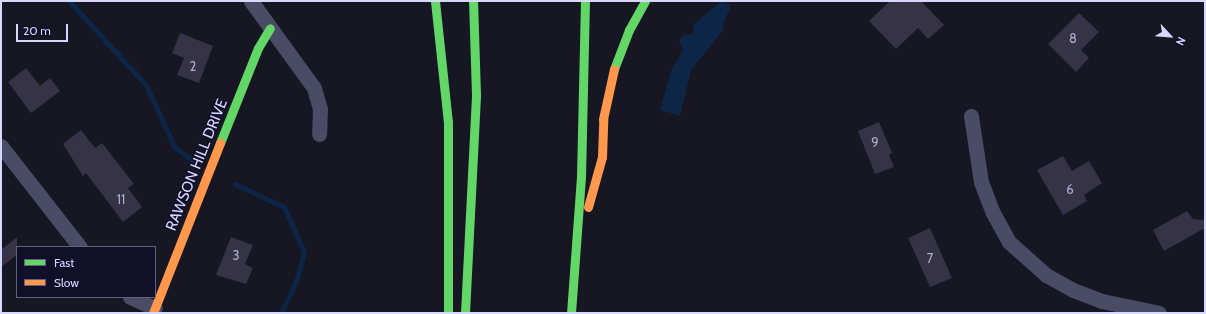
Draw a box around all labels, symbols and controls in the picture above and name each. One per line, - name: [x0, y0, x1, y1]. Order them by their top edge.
- scale bar: [18, 16, 70, 42]
- north arrow: [1150, 16, 1190, 56]
- text: 20 m: [23, 23, 51, 38]
- house number: 8: [1069, 30, 1077, 46]
- text: N: [1173, 35, 1189, 48]
- house number: 2: [190, 58, 196, 74]
- street label: RAWSON HILL DRIVE: [162, 97, 232, 233]
- house number: 9: [871, 134, 879, 150]
- house number: 6: [1066, 181, 1074, 197]
- house number: 11: [117, 191, 125, 207]
- legend: [16, 246, 156, 298]
- house number: 3: [232, 247, 240, 263]
- house number: 7: [927, 250, 933, 266]
- text: Fast: [54, 255, 74, 270]
- text: Slow: [54, 275, 79, 290]

